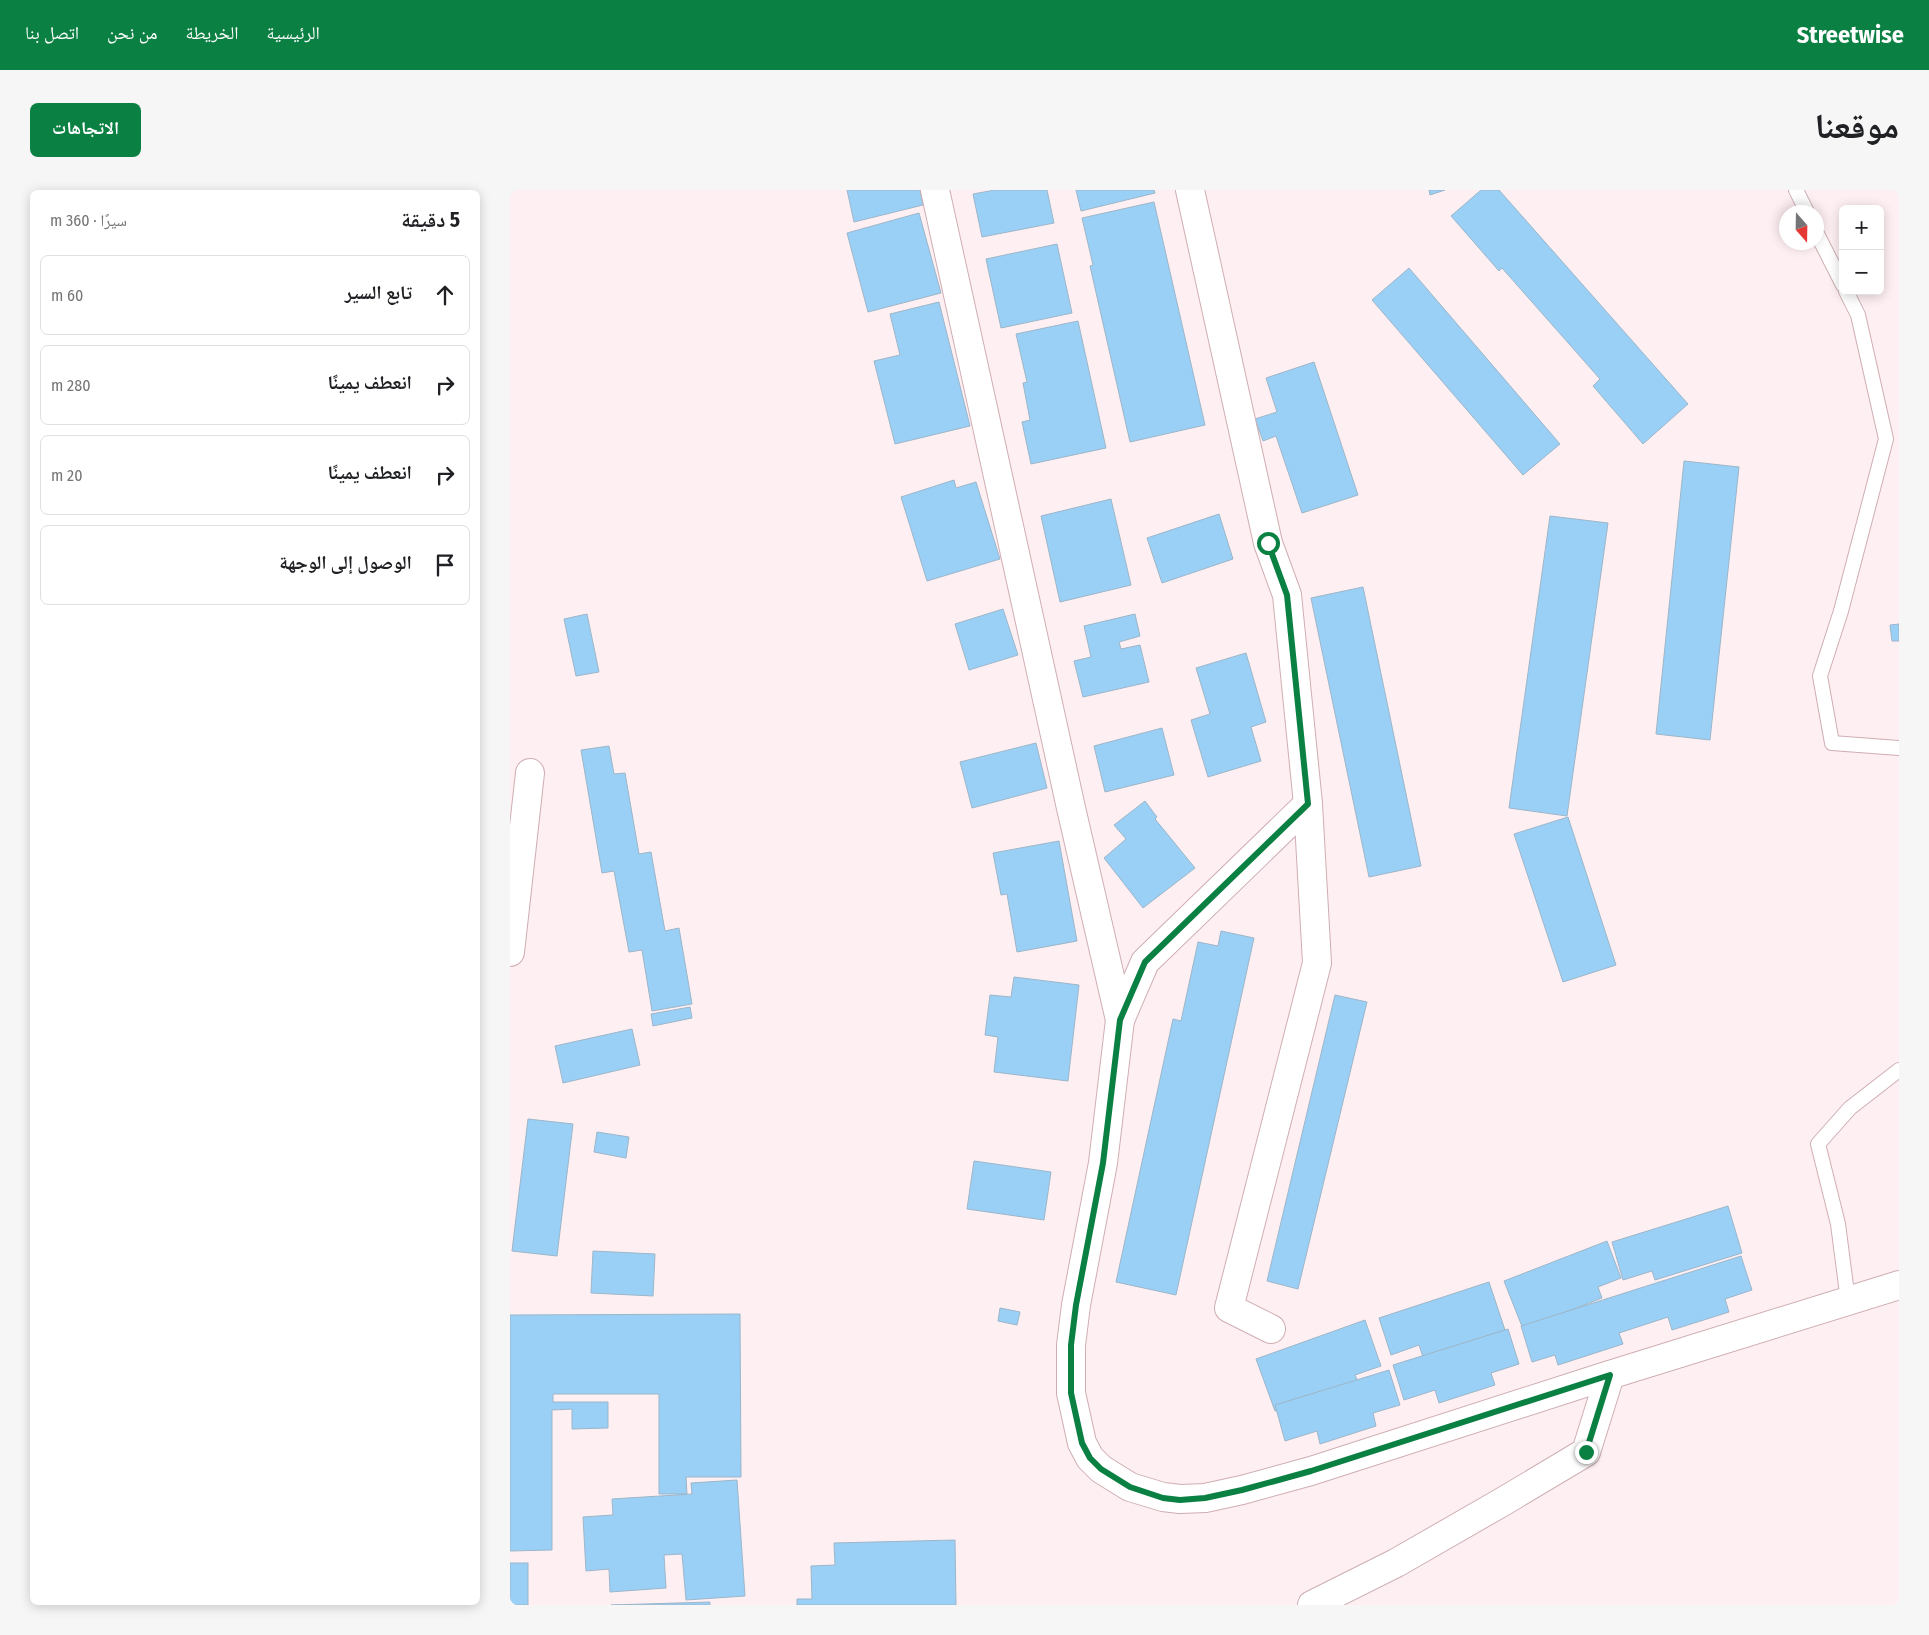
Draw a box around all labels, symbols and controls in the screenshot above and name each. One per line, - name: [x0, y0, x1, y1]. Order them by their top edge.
- text: Streetwise: [1797, 21, 1904, 49]
- text: اتصل بنا: [25, 22, 79, 44]
- text: من نحن: [107, 22, 158, 44]
- text: الخريطة: [186, 22, 239, 44]
- text: الرئيسية: [267, 22, 320, 44]
- button: الاتجاهات: [30, 103, 141, 157]
- text: موقعنا: [1814, 105, 1899, 147]
- north arrow: [1779, 205, 1824, 250]
- map controls: [1839, 205, 1884, 295]
- button: +: [1839, 205, 1884, 250]
- text: 5 دقيقة: [401, 207, 460, 233]
- text: سيرًا · 360 m: [50, 211, 127, 230]
- button: −: [1839, 250, 1884, 295]
- text: تابع السير: [345, 281, 412, 304]
- icon: ahead: [431, 281, 459, 309]
- text: 60 m: [51, 286, 83, 305]
- text: انعطف يمينًا: [327, 371, 412, 394]
- icon: right: [431, 371, 459, 399]
- text: 280 m: [51, 376, 90, 395]
- text: انعطف يمينًا: [327, 461, 412, 484]
- icon: right: [431, 461, 459, 489]
- text: 20 m: [51, 466, 82, 485]
- route start: [1257, 532, 1280, 555]
- text: الوصول إلى الوجهة: [279, 551, 412, 574]
- icon: arrive: [431, 551, 459, 579]
- route end: [1575, 1441, 1598, 1464]

